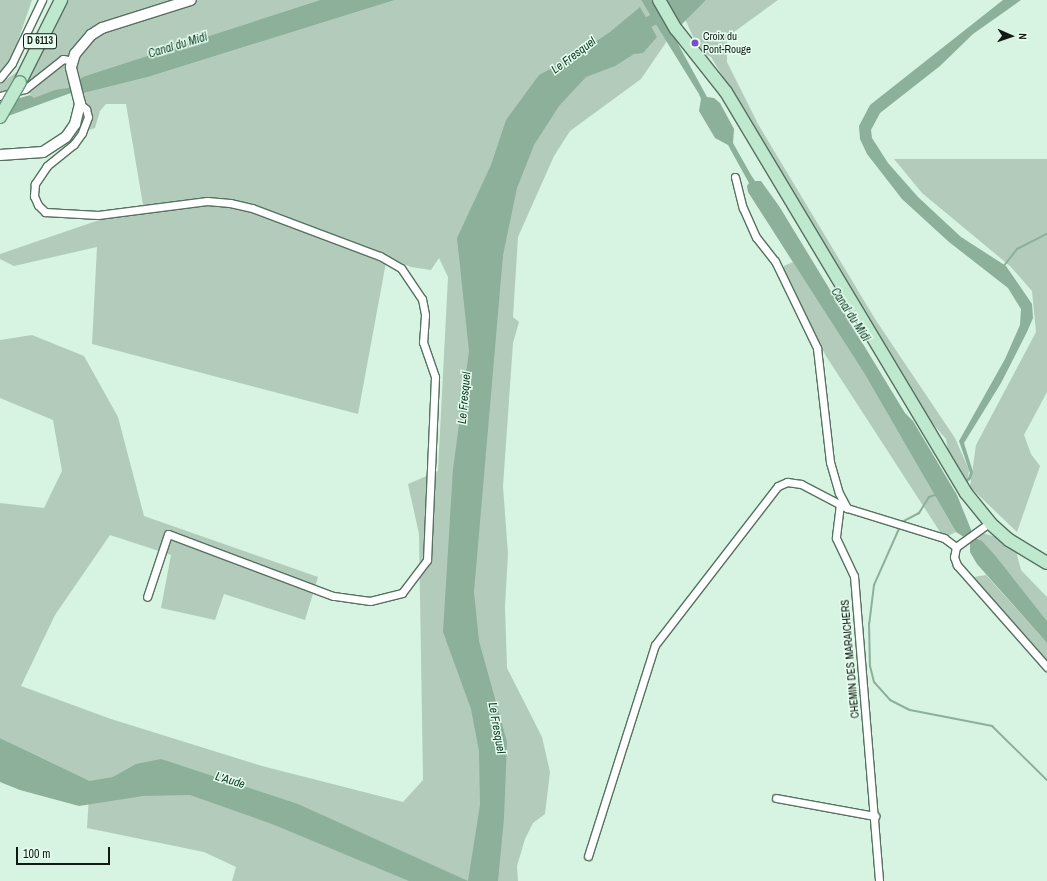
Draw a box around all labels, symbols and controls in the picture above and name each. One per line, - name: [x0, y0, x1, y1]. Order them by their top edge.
- north arrow: [991, 16, 1031, 56]
- water label: Canal du Midi: [147, 30, 209, 62]
- place label: Croix du Pont-Rouge: [703, 30, 751, 56]
- road number: D 6113: [23, 33, 57, 49]
- text: N: [1016, 33, 1030, 40]
- water label: Le Fresquel: [549, 35, 599, 77]
- marker: Croix du Pont-Rouge: [690, 38, 700, 48]
- water label: Canal du Midi: [827, 285, 873, 345]
- water label: Le Fresquel: [456, 371, 474, 425]
- street label: CHEMIN DES MARAICHERS: [838, 599, 862, 719]
- water label: Le Fresquel: [484, 701, 508, 755]
- water label: L'Aude: [213, 770, 247, 792]
- scale bar: [18, 839, 112, 865]
- text: 100 m: [23, 846, 50, 862]

